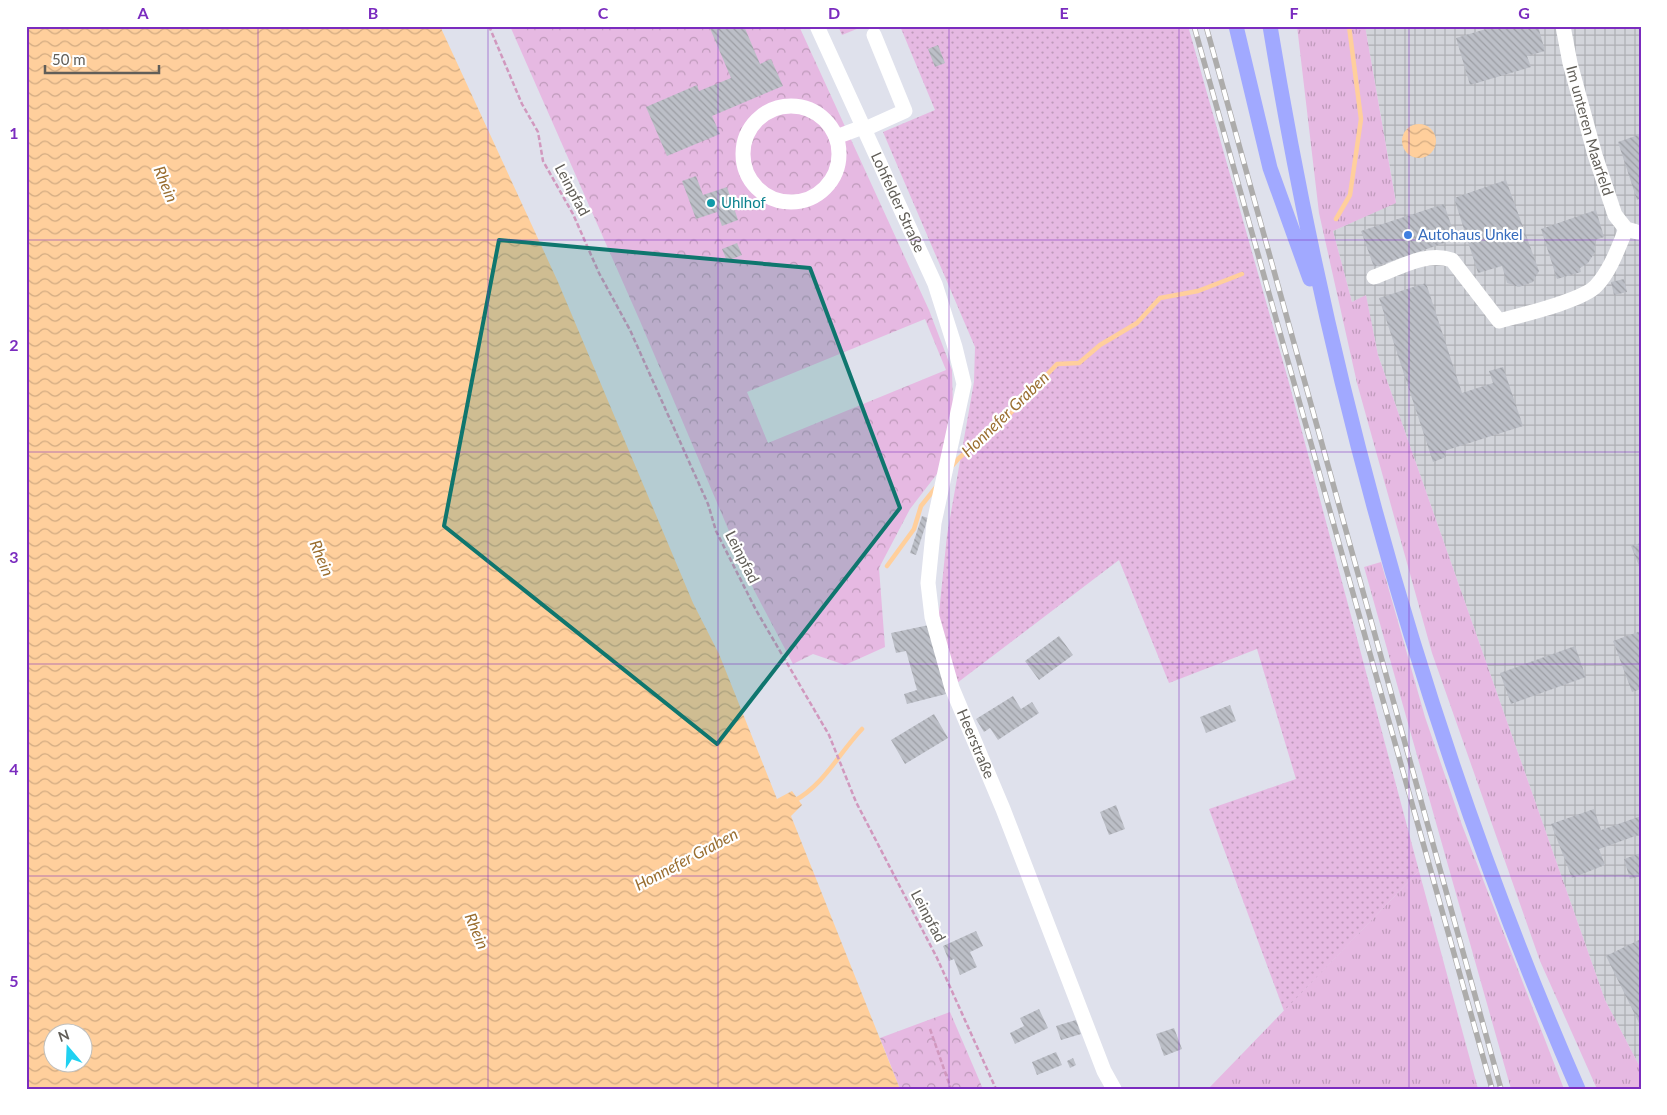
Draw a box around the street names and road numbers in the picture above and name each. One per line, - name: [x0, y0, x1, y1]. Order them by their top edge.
- street label: Im unteren Maarfeld: [1563, 63, 1618, 198]
- street label: Lohfelder Straße: [868, 149, 929, 255]
- street label: Leinpfad: [552, 160, 594, 219]
- street label: Leinpfad: [722, 527, 764, 586]
- street label: Heerstraße: [954, 706, 999, 781]
- street label: Leinpfad: [908, 886, 950, 945]

